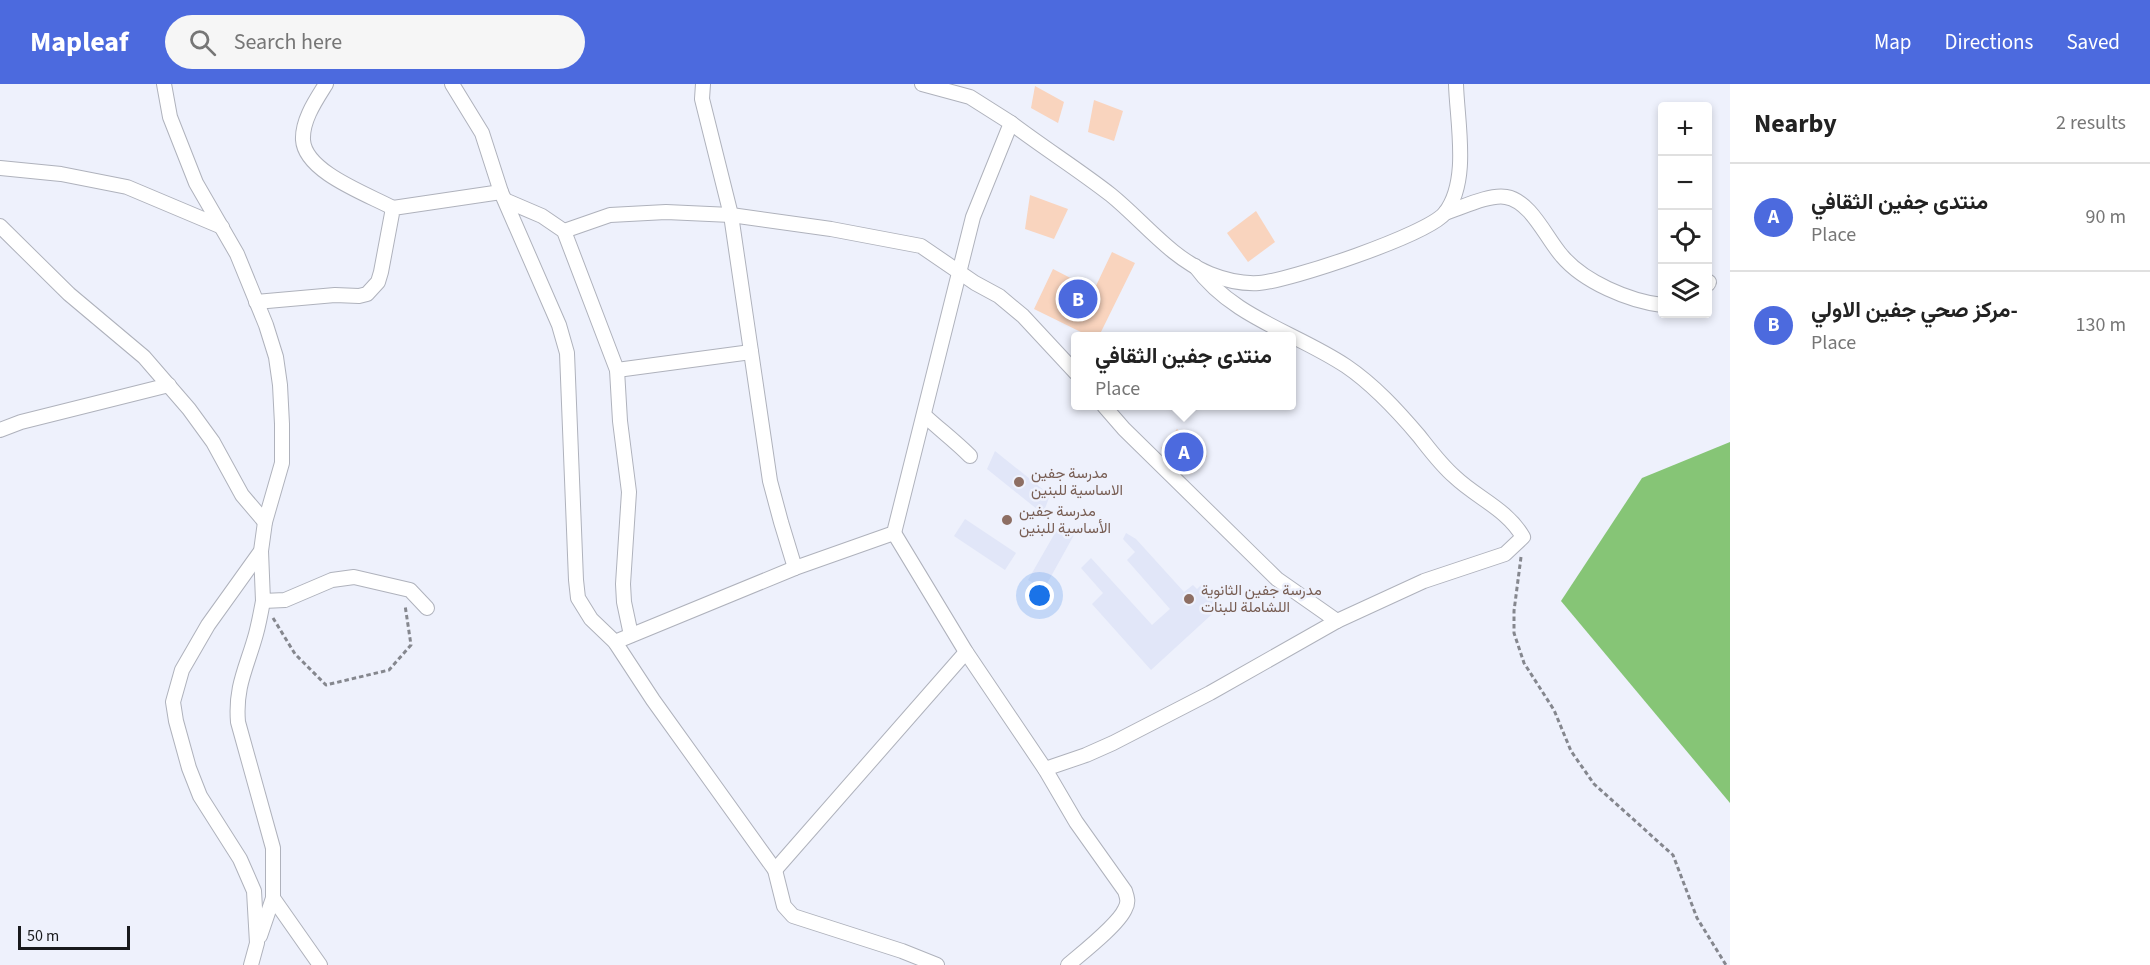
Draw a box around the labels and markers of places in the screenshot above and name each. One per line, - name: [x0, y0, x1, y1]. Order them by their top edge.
- pin: B: [1058, 276, 1098, 322]
- pin: A: [1164, 430, 1204, 475]
- place label: مدرسة جفين الاساسية للبنين: [1031, 463, 1123, 501]
- marker: مدرسة جفين الاساسية للبنين: [1012, 475, 1026, 489]
- place label: مدرسة جفين الأساسية للبنين: [1019, 501, 1111, 539]
- marker: مدرسة جفين الأساسية للبنين: [1000, 513, 1014, 527]
- place label: مدرسة جفين الثانوية اللشاملة للبنات: [1201, 580, 1322, 618]
- marker: مدرسة جفين الثانوية اللشاملة للبنات: [1182, 592, 1196, 606]

